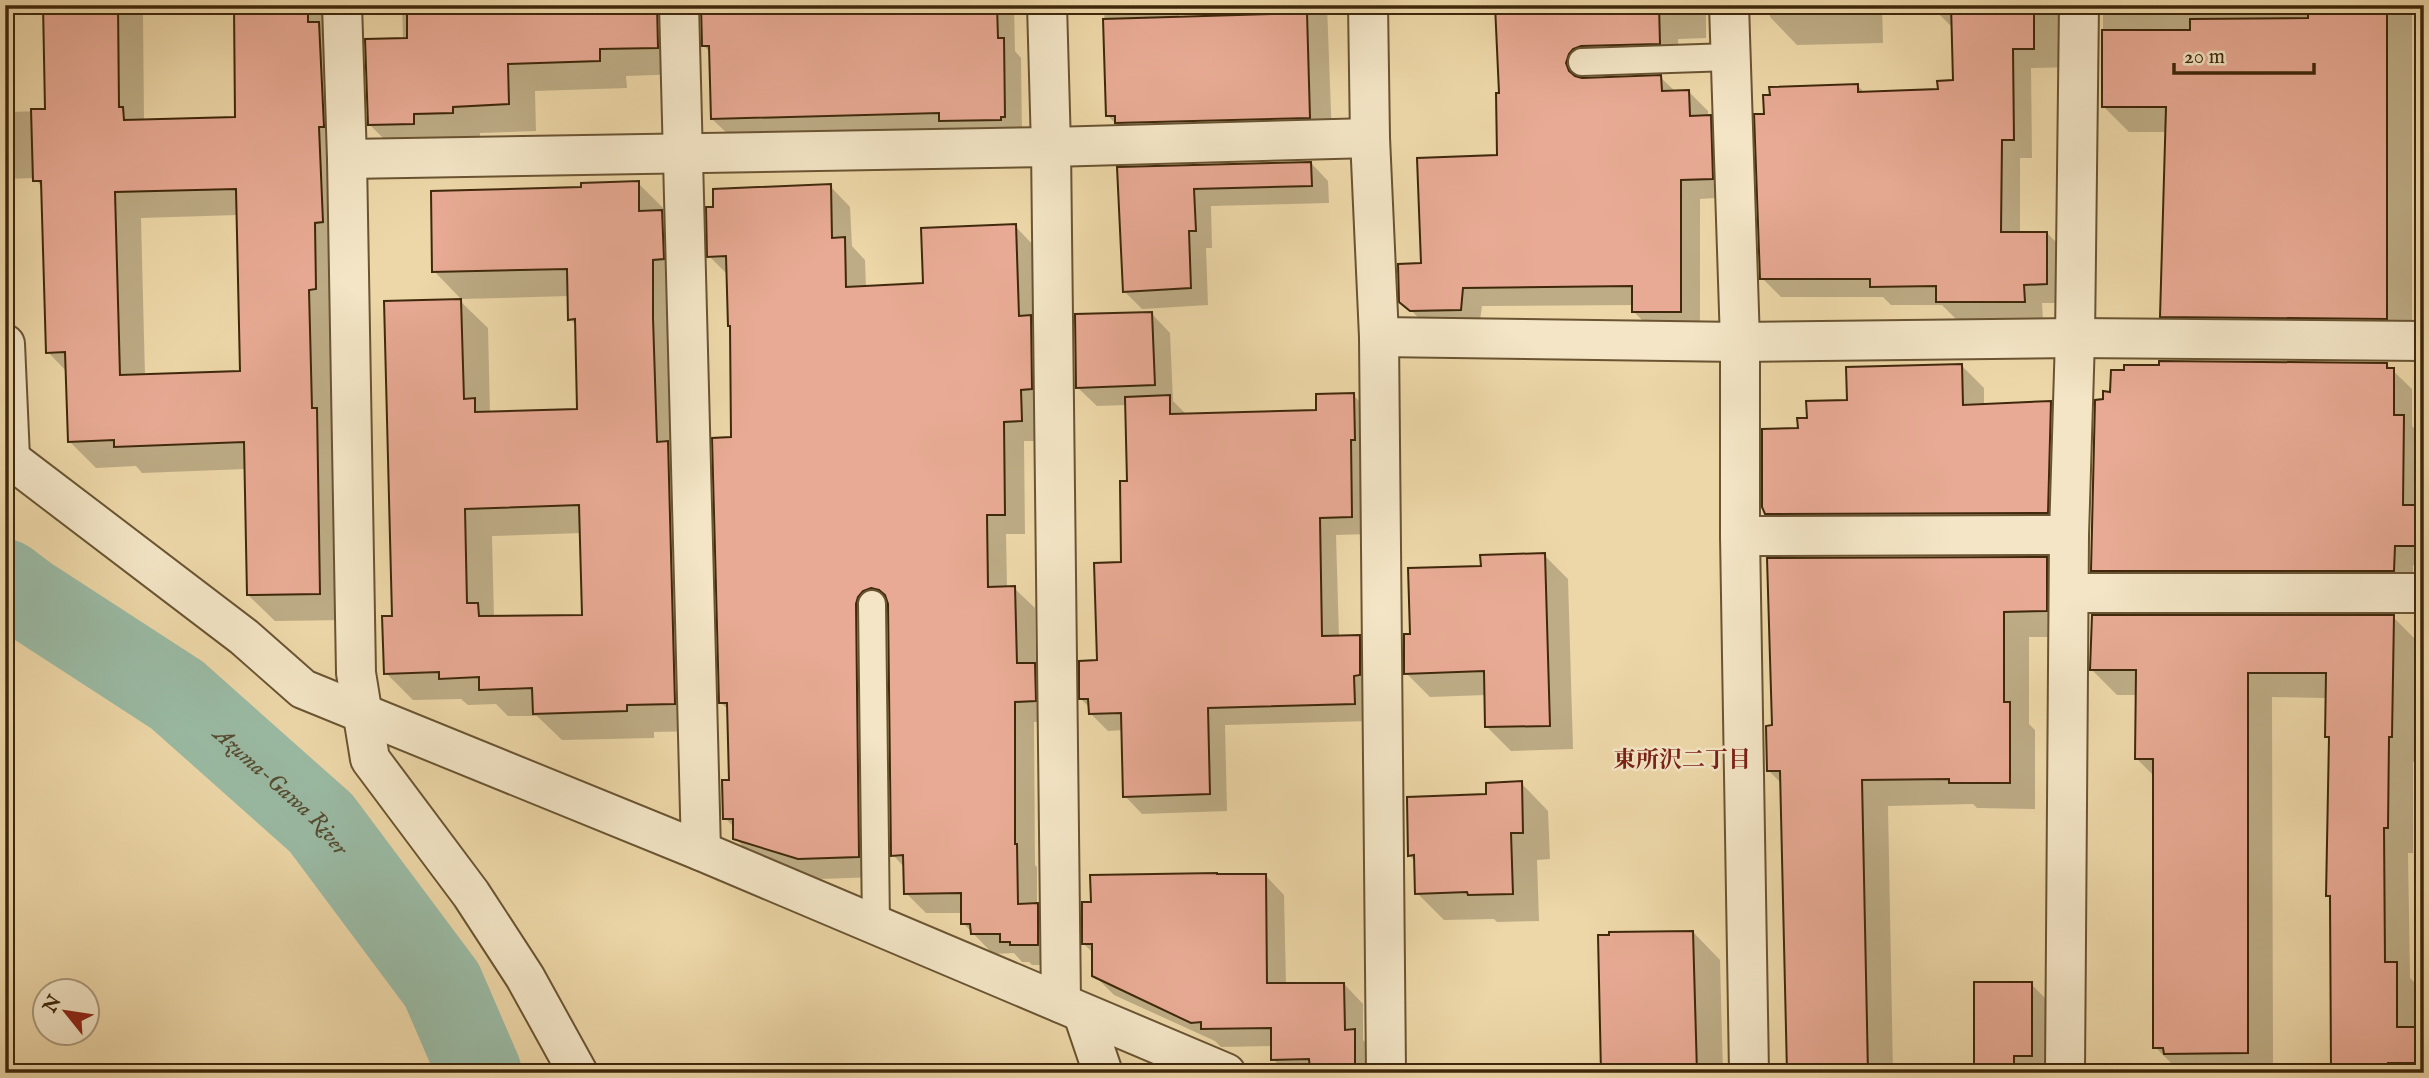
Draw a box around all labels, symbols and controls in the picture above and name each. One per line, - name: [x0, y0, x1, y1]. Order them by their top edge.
- scale bar: [2174, 32, 2314, 76]
- text: 20 m: [2184, 44, 2225, 71]
- water label: Azuma-Gawa River: [206, 719, 355, 862]
- district label: 東所沢二丁目: [1613, 746, 1751, 775]
- north arrow: [32, 976, 102, 1046]
- text: N: [38, 991, 68, 1018]

